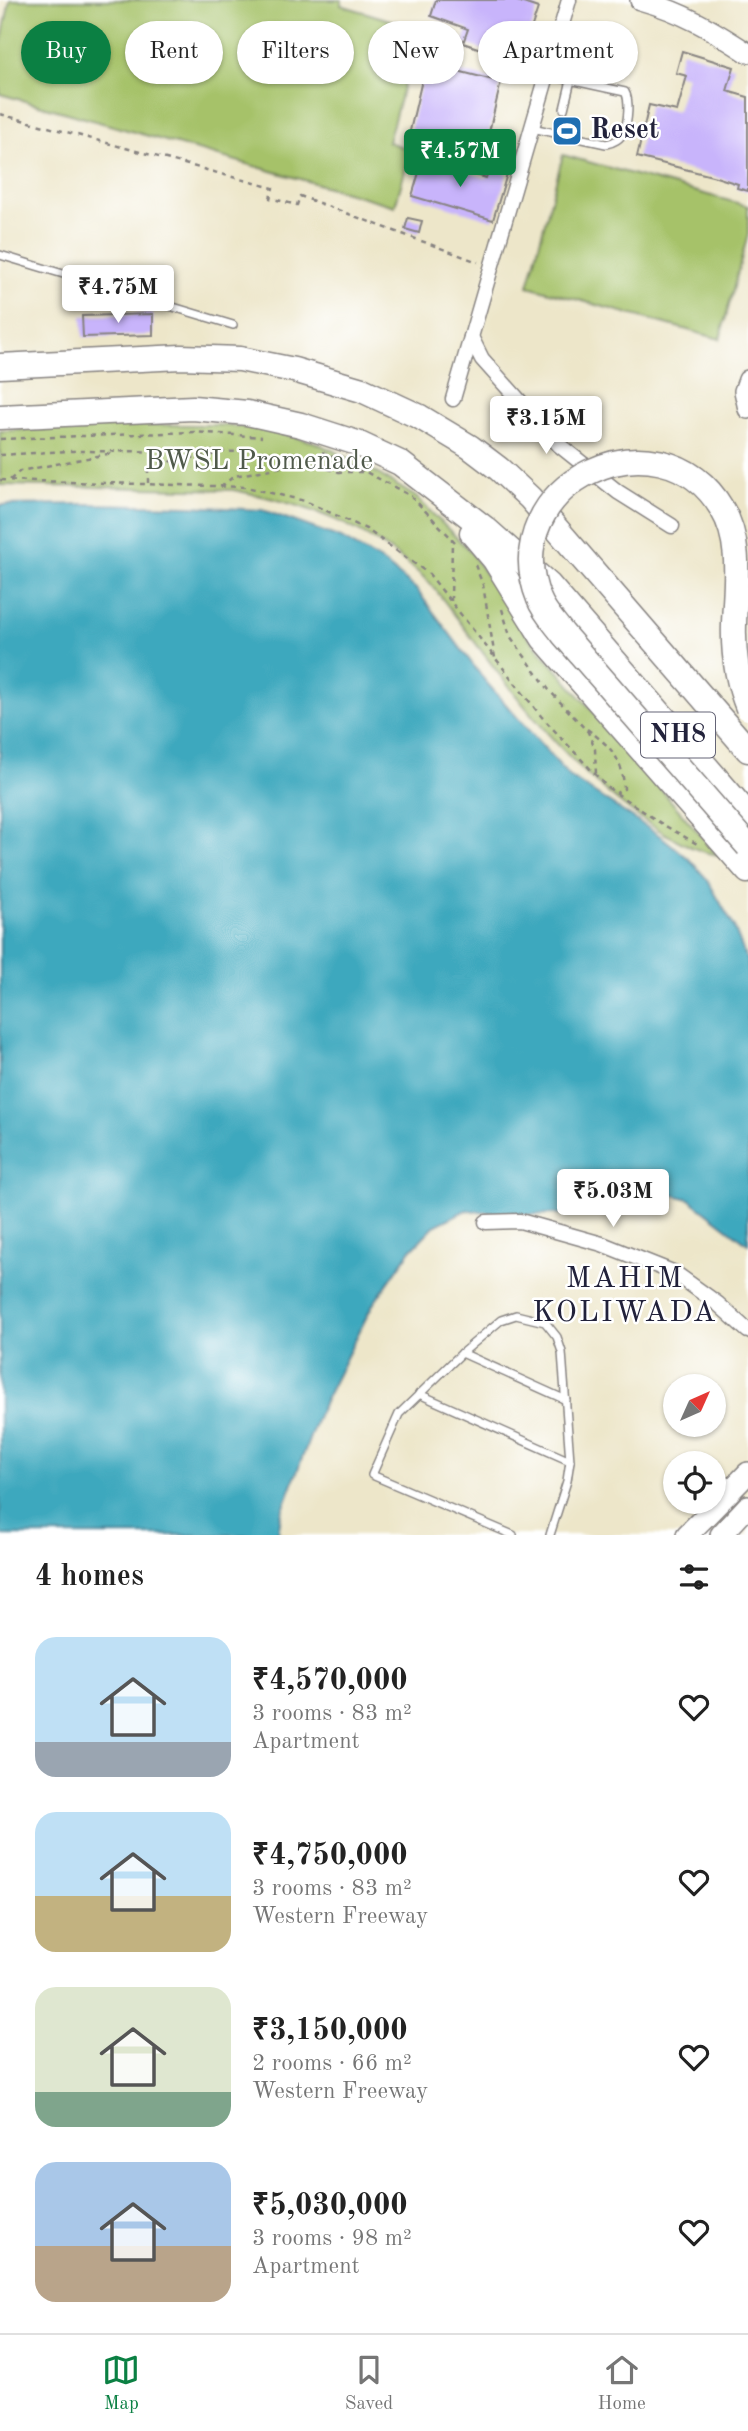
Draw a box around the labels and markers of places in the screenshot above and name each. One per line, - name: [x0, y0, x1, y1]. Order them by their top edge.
- sports icon: Reset: [550, 114, 584, 148]
- place label: Reset: [590, 117, 659, 145]
- pin: ₹4.57M: [403, 130, 517, 189]
- pin: ₹4.75M: [61, 266, 175, 325]
- pin: ₹3.15M: [489, 396, 603, 456]
- pin: ₹5.03M: [556, 1170, 670, 1229]

